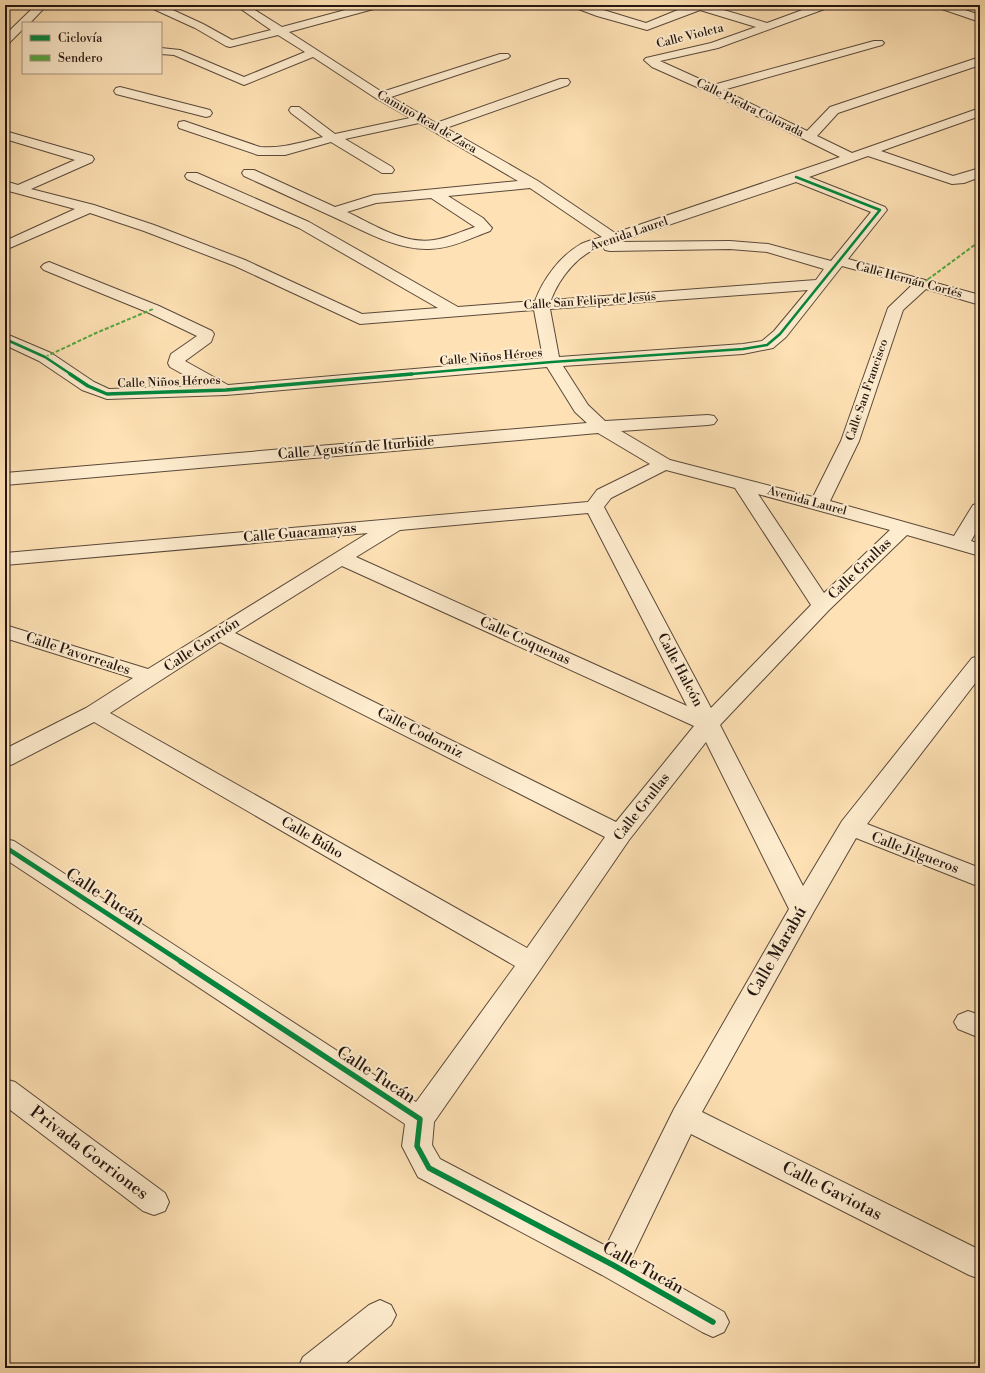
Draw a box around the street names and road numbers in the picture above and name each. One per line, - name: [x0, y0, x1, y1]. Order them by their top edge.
- street label: Calle Violeta: [655, 20, 726, 52]
- street label: Calle Piedra Colorada: [694, 75, 807, 141]
- street label: Camino Real de Zaca: [374, 87, 480, 157]
- street label: Avenida Laurel: [587, 213, 670, 255]
- street label: Calle Hernán Cortés: [854, 259, 964, 301]
- street label: Calle San Felipe de Jesús: [523, 289, 657, 313]
- street label: Calle San Francisco: [843, 337, 892, 443]
- street label: Calle Niños Héroes: [439, 345, 543, 369]
- street label: Calle Niños Héroes: [117, 373, 221, 391]
- street label: Calle Agustín de Iturbide: [277, 432, 435, 464]
- street label: Avenida Laurel: [765, 483, 849, 519]
- street label: Calle Guacamayas: [243, 519, 357, 547]
- street label: Calle Grullas: [825, 534, 895, 604]
- street label: Calle Coquenas: [477, 613, 573, 669]
- street label: Calle Gorrión: [161, 614, 244, 676]
- street label: Calle Pavorreales: [23, 629, 133, 679]
- street label: Calle Halcón: [653, 630, 707, 710]
- street label: Calle Codorniz: [374, 704, 466, 763]
- street label: Calle Grullas: [610, 769, 674, 845]
- street label: Calle Búho: [278, 813, 346, 863]
- street label: Calle Jilgueros: [869, 828, 961, 878]
- street label: Calle Tucán: [61, 863, 149, 931]
- street label: Calle Marabú: [742, 902, 812, 1001]
- street label: Calle Tucán: [332, 1041, 420, 1109]
- street label: Privada Gorriones: [25, 1101, 153, 1205]
- street label: Calle Gaviotas: [778, 1156, 886, 1226]
- street label: Calle Tucán: [598, 1237, 688, 1299]

